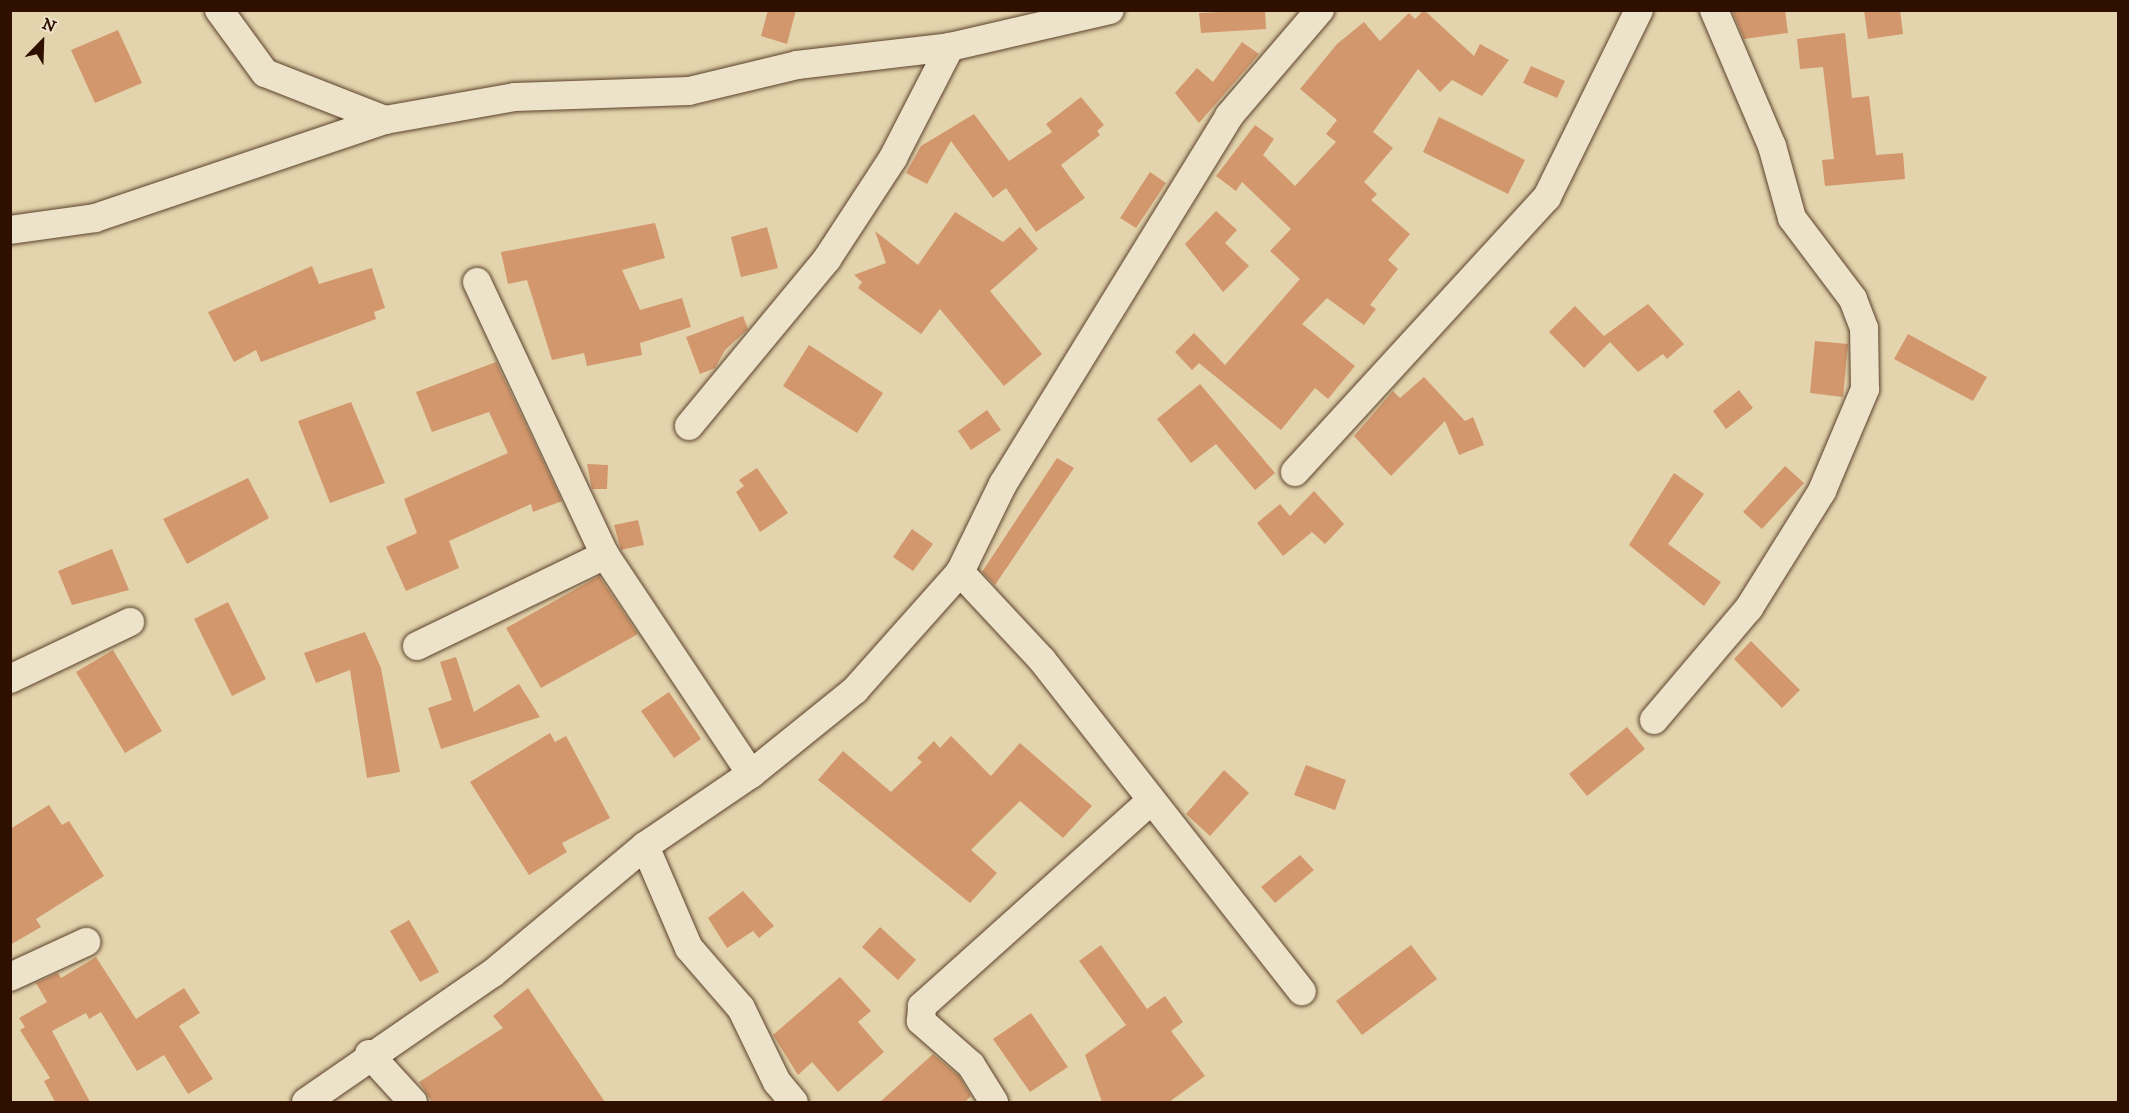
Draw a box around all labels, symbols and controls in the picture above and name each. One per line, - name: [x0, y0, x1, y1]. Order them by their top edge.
- north arrow: [12, 12, 72, 72]
- text: N: [39, 14, 59, 37]

